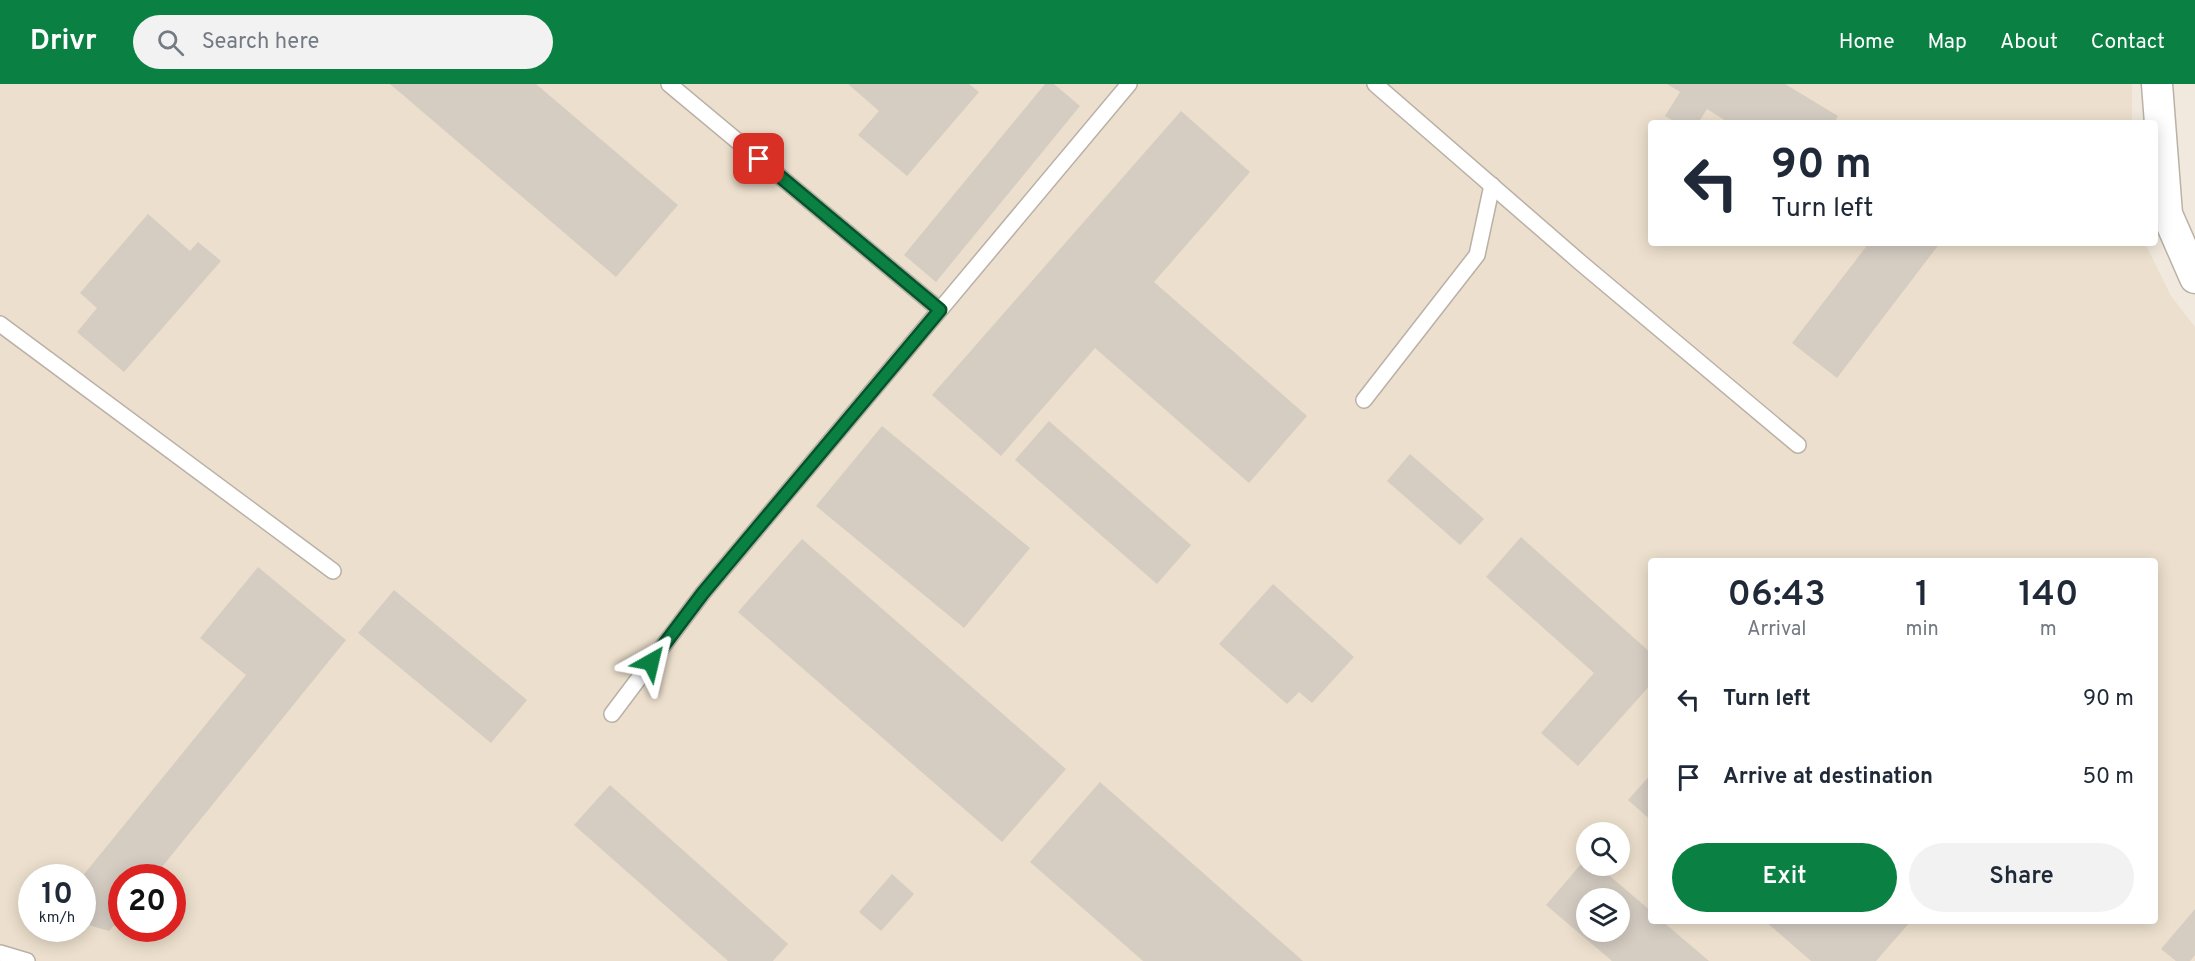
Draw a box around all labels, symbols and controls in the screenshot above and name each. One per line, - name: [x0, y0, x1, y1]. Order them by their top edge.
- search box: [133, 15, 553, 69]
- text: Drivr: [30, 24, 97, 60]
- icon: search: [154, 26, 187, 59]
- text: Search here: [202, 29, 319, 56]
- text: Home: [1839, 29, 1895, 56]
- text: Map: [1928, 29, 1967, 56]
- text: About: [2000, 29, 2058, 56]
- text: Contact: [2091, 29, 2165, 56]
- pin: [733, 133, 784, 184]
- text: 90 m: [1771, 140, 1872, 193]
- icon: arrive: [742, 142, 775, 175]
- icon: left: [1672, 144, 1750, 222]
- text: Turn left: [1771, 192, 1873, 226]
- text: 06:43: [1728, 573, 1826, 619]
- text: 1: [1915, 573, 1929, 619]
- text: 140: [2018, 573, 2078, 619]
- text: Arrival: [1747, 617, 1807, 643]
- text: min: [1905, 617, 1939, 643]
- text: m: [2040, 617, 2057, 643]
- position arrow: [619, 630, 683, 694]
- icon: left: [1672, 683, 1705, 716]
- text: Turn left: [1723, 686, 1811, 713]
- text: 90 m: [2083, 686, 2134, 713]
- icon: arrive: [1672, 761, 1705, 794]
- text: Arrive at destination: [1723, 764, 1933, 791]
- text: 50 m: [2082, 764, 2134, 791]
- map controls: [1576, 822, 1630, 942]
- button: search: [1576, 822, 1630, 876]
- button: Exit: [1672, 843, 1897, 912]
- button: Share: [1909, 843, 2134, 912]
- speed limit sign: 20: [108, 864, 186, 942]
- text: 10: [41, 877, 73, 914]
- button: layers: [1576, 888, 1630, 942]
- text: km/h: [39, 909, 75, 928]

